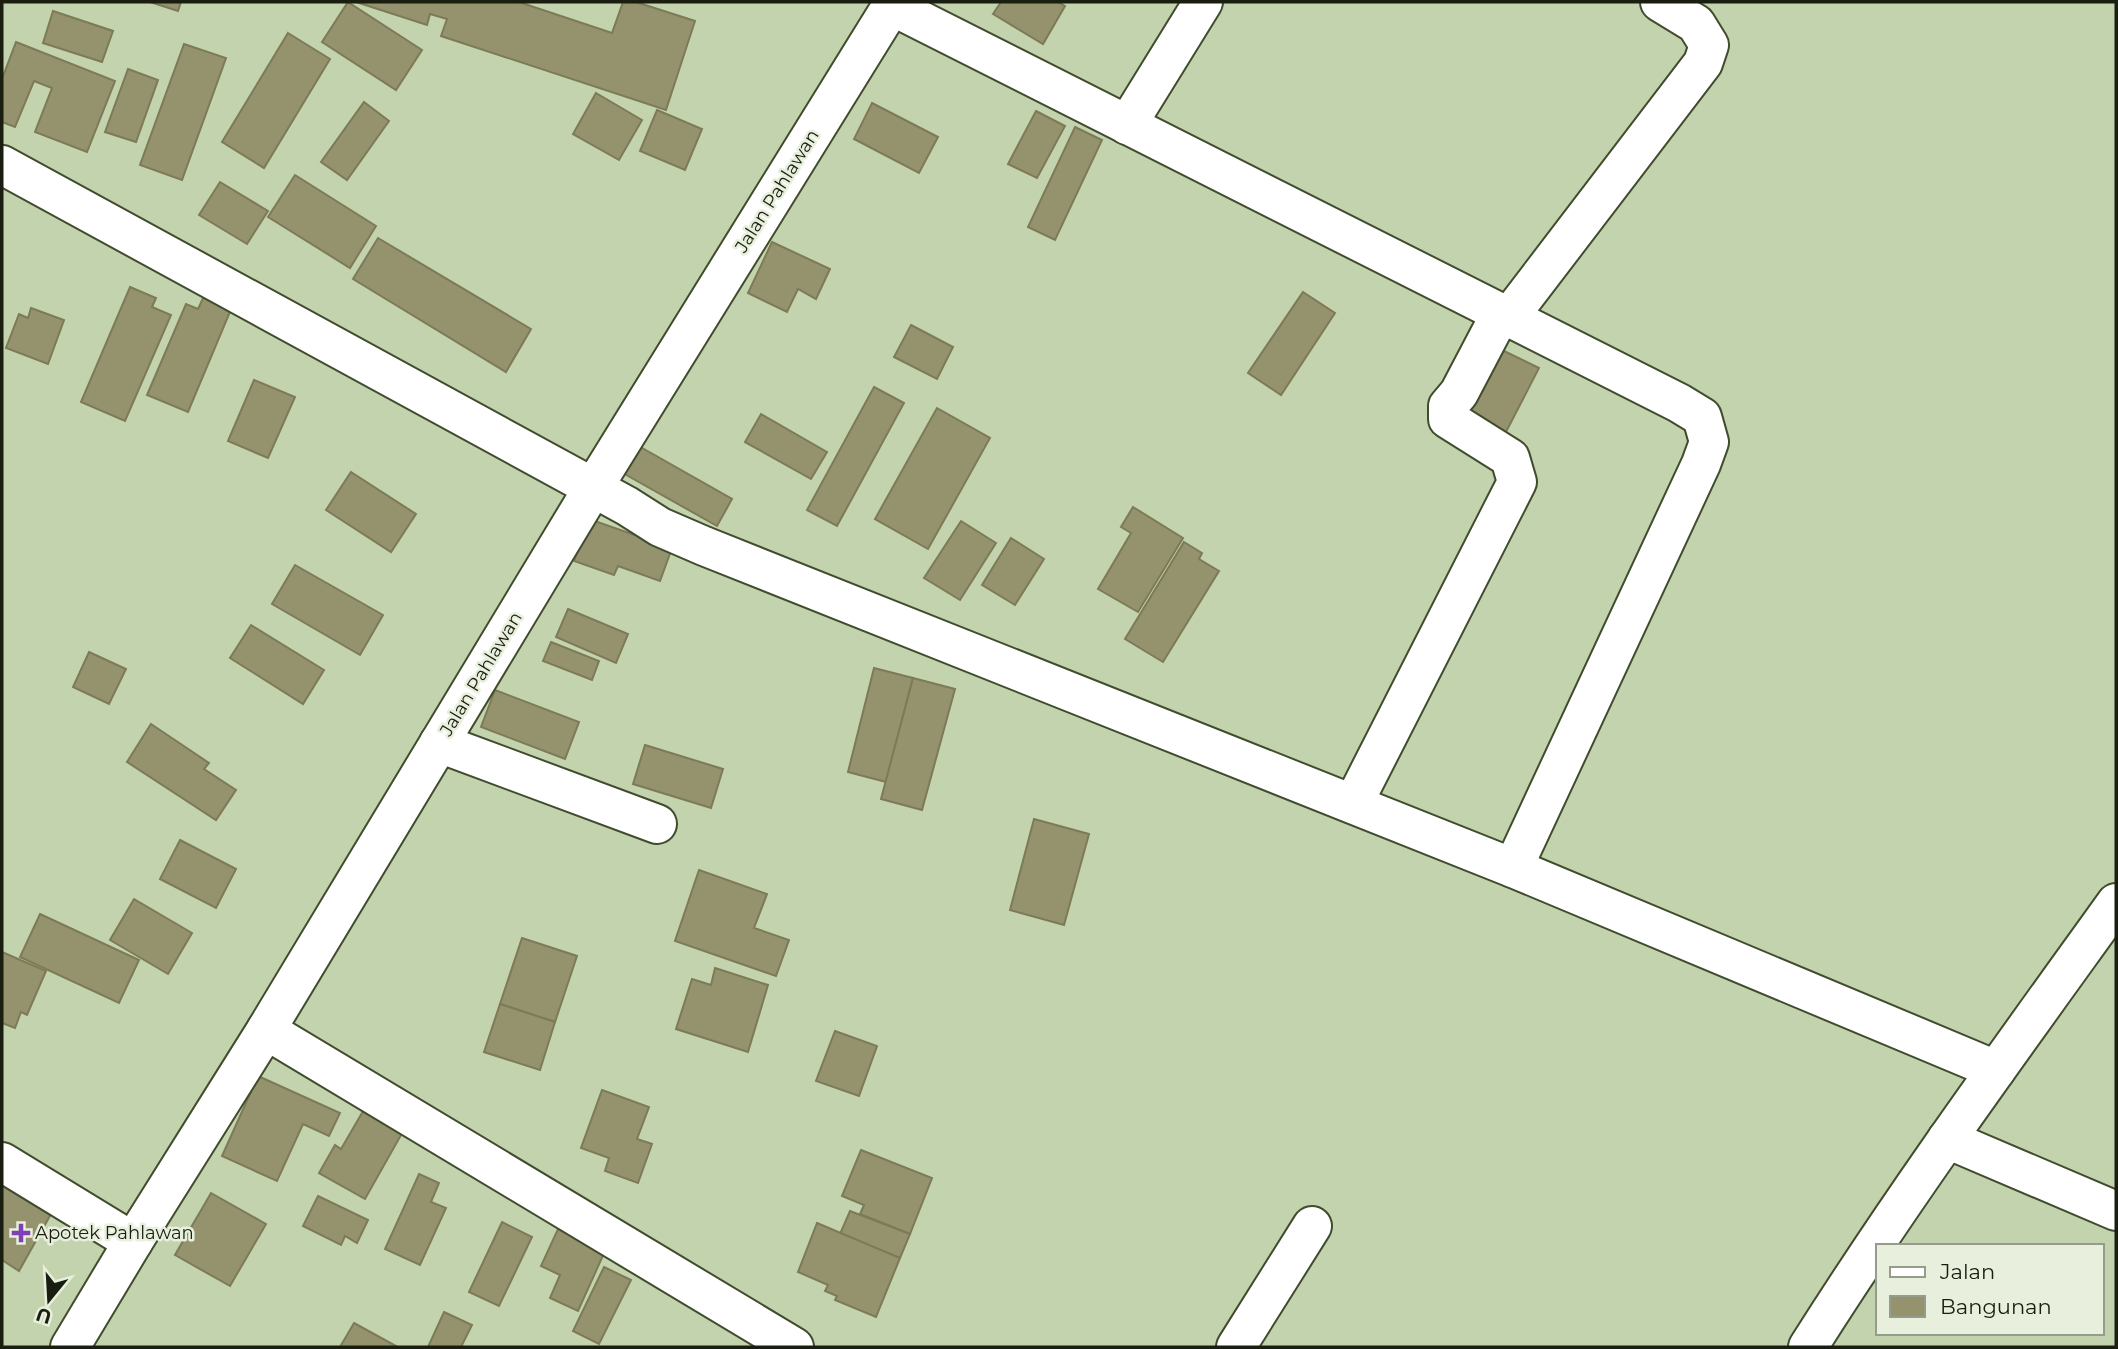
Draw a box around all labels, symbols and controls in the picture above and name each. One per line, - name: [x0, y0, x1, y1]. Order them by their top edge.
- street label: Jalan Pahlawan: [730, 125, 824, 257]
- street label: Jalan Pahlawan: [435, 608, 527, 741]
- place label: Apotek Pahlawan: [35, 1222, 194, 1244]
- marker: Apotek Pahlawan: [13, 1225, 29, 1241]
- legend: [1876, 1244, 2104, 1335]
- text: Jalan: [1939, 1259, 1995, 1284]
- north arrow: [14, 1265, 84, 1335]
- text: Bangunan: [1940, 1294, 2052, 1319]
- text: U: [33, 1302, 55, 1329]

